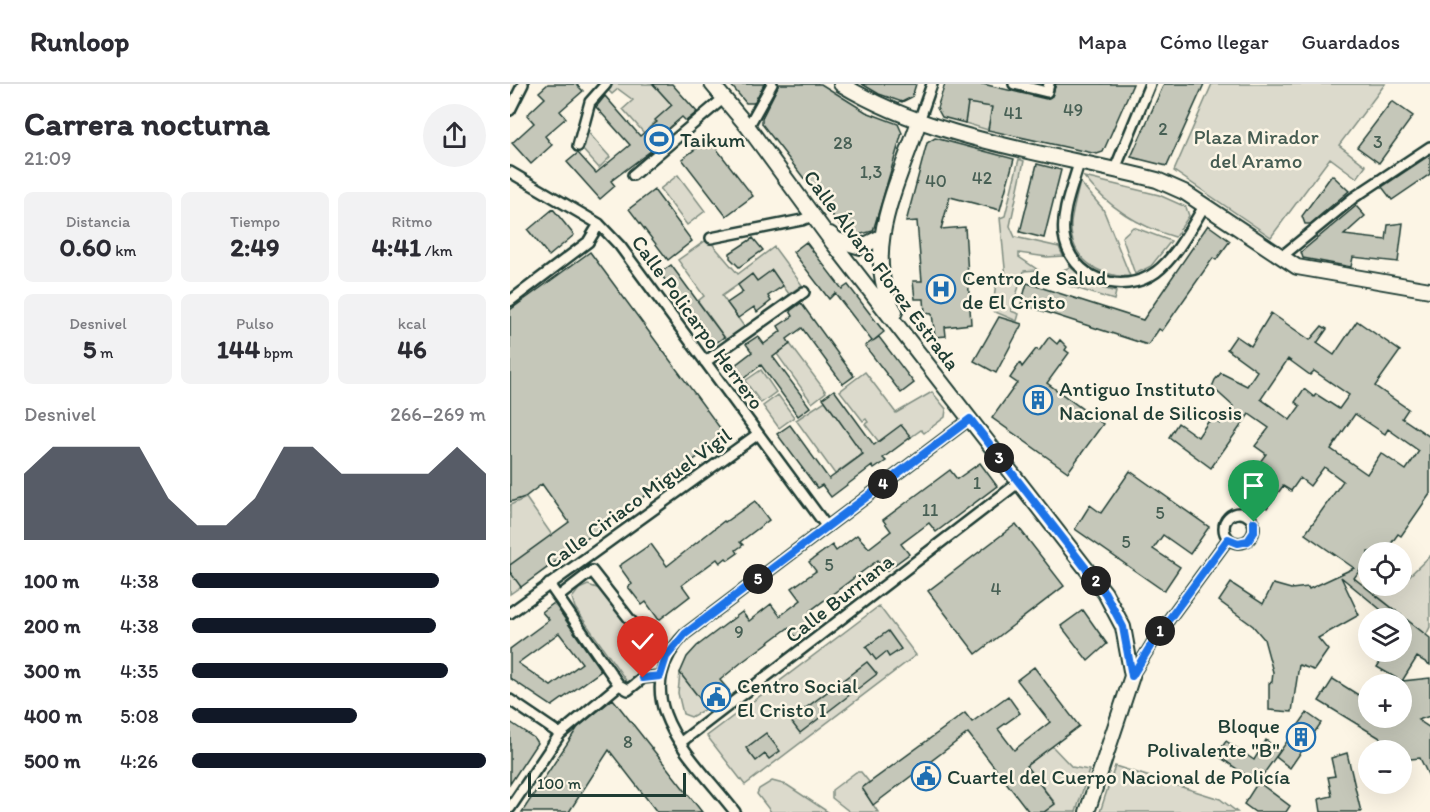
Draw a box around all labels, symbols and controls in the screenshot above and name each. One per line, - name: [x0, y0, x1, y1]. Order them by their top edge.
- text: Runloop: [30, 24, 129, 58]
- text: Mapa: [1078, 29, 1127, 54]
- text: Cómo llegar: [1160, 29, 1269, 54]
- text: Guardados: [1302, 29, 1400, 54]
- house number: 49: [1063, 99, 1083, 121]
- house number: 41: [1003, 102, 1023, 124]
- text: Carrera nocturna: [24, 104, 270, 143]
- button: share: [423, 104, 486, 167]
- house number: 2: [1158, 118, 1168, 140]
- sports icon: Taikum: [643, 123, 675, 155]
- park label: Plaza Mirador del Aramo: [1193, 124, 1319, 173]
- place label: Taikum: [680, 127, 746, 152]
- house number: 3: [1373, 131, 1383, 153]
- house number: 28: [833, 132, 853, 154]
- text: 21:09: [24, 146, 71, 170]
- house number: 1,3: [860, 161, 882, 183]
- street label: Calle Álvaro Florez Estrada: [799, 165, 965, 375]
- house number: 42: [972, 167, 993, 189]
- house number: 40: [925, 170, 947, 192]
- text: Distancia: [66, 212, 130, 231]
- text: Tiempo: [230, 212, 280, 231]
- text: Ritmo: [392, 212, 432, 231]
- street label: Calle Policarpo Herrero: [626, 230, 770, 414]
- text: 0.60: [60, 231, 112, 263]
- text: 2:49: [230, 231, 280, 263]
- text: 4:41: [371, 231, 421, 263]
- text: km: [112, 241, 136, 260]
- text: /km: [421, 241, 453, 260]
- place label: Centro de Salud de El Cristo: [962, 265, 1108, 314]
- hospital icon: Centro de Salud de El Cristo: [925, 273, 957, 305]
- text: Desnivel: [69, 314, 127, 333]
- text: Pulso: [236, 314, 274, 333]
- text: kcal: [398, 314, 426, 333]
- text: 5: [83, 333, 96, 365]
- text: 144: [217, 333, 260, 365]
- text: 46: [397, 333, 427, 365]
- text: m: [96, 343, 113, 362]
- text: bpm: [260, 343, 293, 362]
- place label: Antiguo Instituto Nacional de Silicosis: [1059, 376, 1242, 425]
- building icon: Antiguo Instituto Nacional de Silicosis: [1022, 384, 1054, 416]
- text: Desnivel: [24, 402, 96, 426]
- text: 266–269 m: [390, 402, 486, 426]
- street label: Calle Ciriaco Miguel Vigil: [540, 422, 736, 574]
- pin: 3: [984, 443, 1014, 473]
- text: 3: [995, 448, 1003, 467]
- pin: [1228, 460, 1279, 522]
- pin: 4: [868, 469, 898, 499]
- icon: arrive: [1237, 469, 1270, 502]
- house number: 1: [973, 472, 981, 494]
- text: 4: [878, 474, 888, 493]
- house number: 11: [922, 499, 938, 521]
- house number: 5: [1155, 502, 1165, 524]
- house number: 5: [1121, 531, 1131, 553]
- map controls: [1358, 542, 1412, 794]
- button: locate: [1358, 542, 1412, 596]
- street label: Calle Burriana: [780, 548, 898, 648]
- house number: 5: [824, 554, 834, 576]
- pin: 5: [743, 564, 773, 594]
- pin: 2: [1081, 566, 1111, 596]
- text: 100 m: [24, 569, 79, 593]
- text: 4:38: [120, 569, 159, 593]
- text: 5: [754, 569, 762, 588]
- text: 2: [1092, 571, 1100, 590]
- house number: 4: [991, 578, 1002, 600]
- button: layers: [1358, 608, 1412, 662]
- text: 200 m: [24, 614, 80, 638]
- text: 4:38: [120, 614, 159, 638]
- pin: [617, 616, 668, 678]
- pin: 1: [1145, 616, 1175, 646]
- house number: 9: [734, 621, 744, 643]
- text: 1: [1156, 621, 1164, 640]
- icon: check: [626, 625, 659, 658]
- text: 300 m: [24, 659, 81, 683]
- text: 4:35: [120, 659, 158, 683]
- place label: Centro Social El Cristo I: [737, 673, 858, 722]
- button: +: [1358, 674, 1412, 728]
- public building icon: Centro Social El Cristo I: [700, 681, 732, 713]
- text: 400 m: [24, 704, 82, 728]
- text: 5:08: [120, 704, 159, 728]
- place label: Bloque Polivalente "B": [1147, 713, 1280, 762]
- building icon: Bloque Polivalente "B": [1285, 721, 1317, 753]
- house number: 8: [623, 731, 633, 753]
- button: −: [1358, 740, 1412, 794]
- text: 500 m: [24, 749, 80, 773]
- text: 4:26: [120, 749, 158, 773]
- public building icon: Cuartel del Cuerpo Nacional de Policía: [910, 760, 942, 792]
- place label: Cuartel del Cuerpo Nacional de Policía: [947, 764, 1290, 789]
- scale bar: [528, 770, 686, 798]
- text: 100 m: [537, 774, 581, 793]

